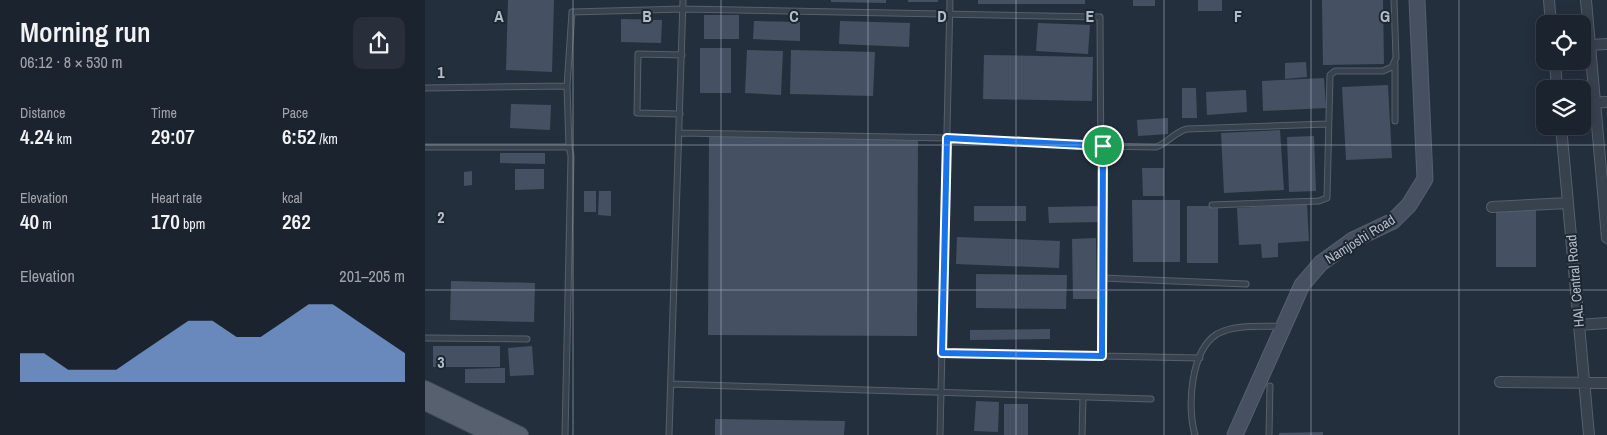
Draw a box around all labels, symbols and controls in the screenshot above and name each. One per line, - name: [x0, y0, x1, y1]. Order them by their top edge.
- text: A: [494, 5, 504, 27]
- text: B: [642, 5, 652, 27]
- text: C: [789, 5, 799, 27]
- text: D: [937, 5, 947, 27]
- text: E: [1086, 5, 1095, 27]
- text: F: [1234, 5, 1242, 27]
- text: G: [1380, 5, 1390, 27]
- text: Morning run: [20, 13, 151, 51]
- map controls: [1536, 15, 1591, 135]
- button: locate: [1536, 15, 1591, 70]
- button: share: [353, 17, 405, 69]
- text: 06:12 · 8 × 530 m: [20, 51, 123, 73]
- text: 1: [437, 61, 445, 83]
- button: layers: [1536, 80, 1591, 135]
- text: Distance: [20, 104, 65, 122]
- text: Time: [151, 104, 177, 122]
- text: Pace: [282, 104, 308, 122]
- text: 4.24: [20, 122, 54, 151]
- text: 29:07: [151, 122, 195, 151]
- text: 6:52: [282, 122, 316, 151]
- pin: [1082, 125, 1124, 167]
- text: km: [54, 130, 72, 148]
- text: /km: [316, 130, 338, 148]
- icon: arrive: [1089, 132, 1117, 160]
- text: Elevation: [20, 189, 68, 207]
- text: Heart rate: [151, 189, 202, 207]
- text: kcal: [282, 189, 302, 207]
- text: 2: [437, 206, 445, 228]
- text: 40: [20, 207, 39, 236]
- text: 170: [151, 207, 180, 236]
- text: 262: [282, 207, 311, 236]
- street label: Namjoshi Road: [1322, 210, 1398, 268]
- text: m: [39, 215, 52, 233]
- text: bpm: [180, 215, 205, 233]
- street label: HAL Central Road: [1562, 234, 1588, 328]
- text: Elevation: [20, 265, 75, 287]
- text: 201–205 m: [339, 265, 405, 287]
- text: 3: [437, 351, 445, 373]

